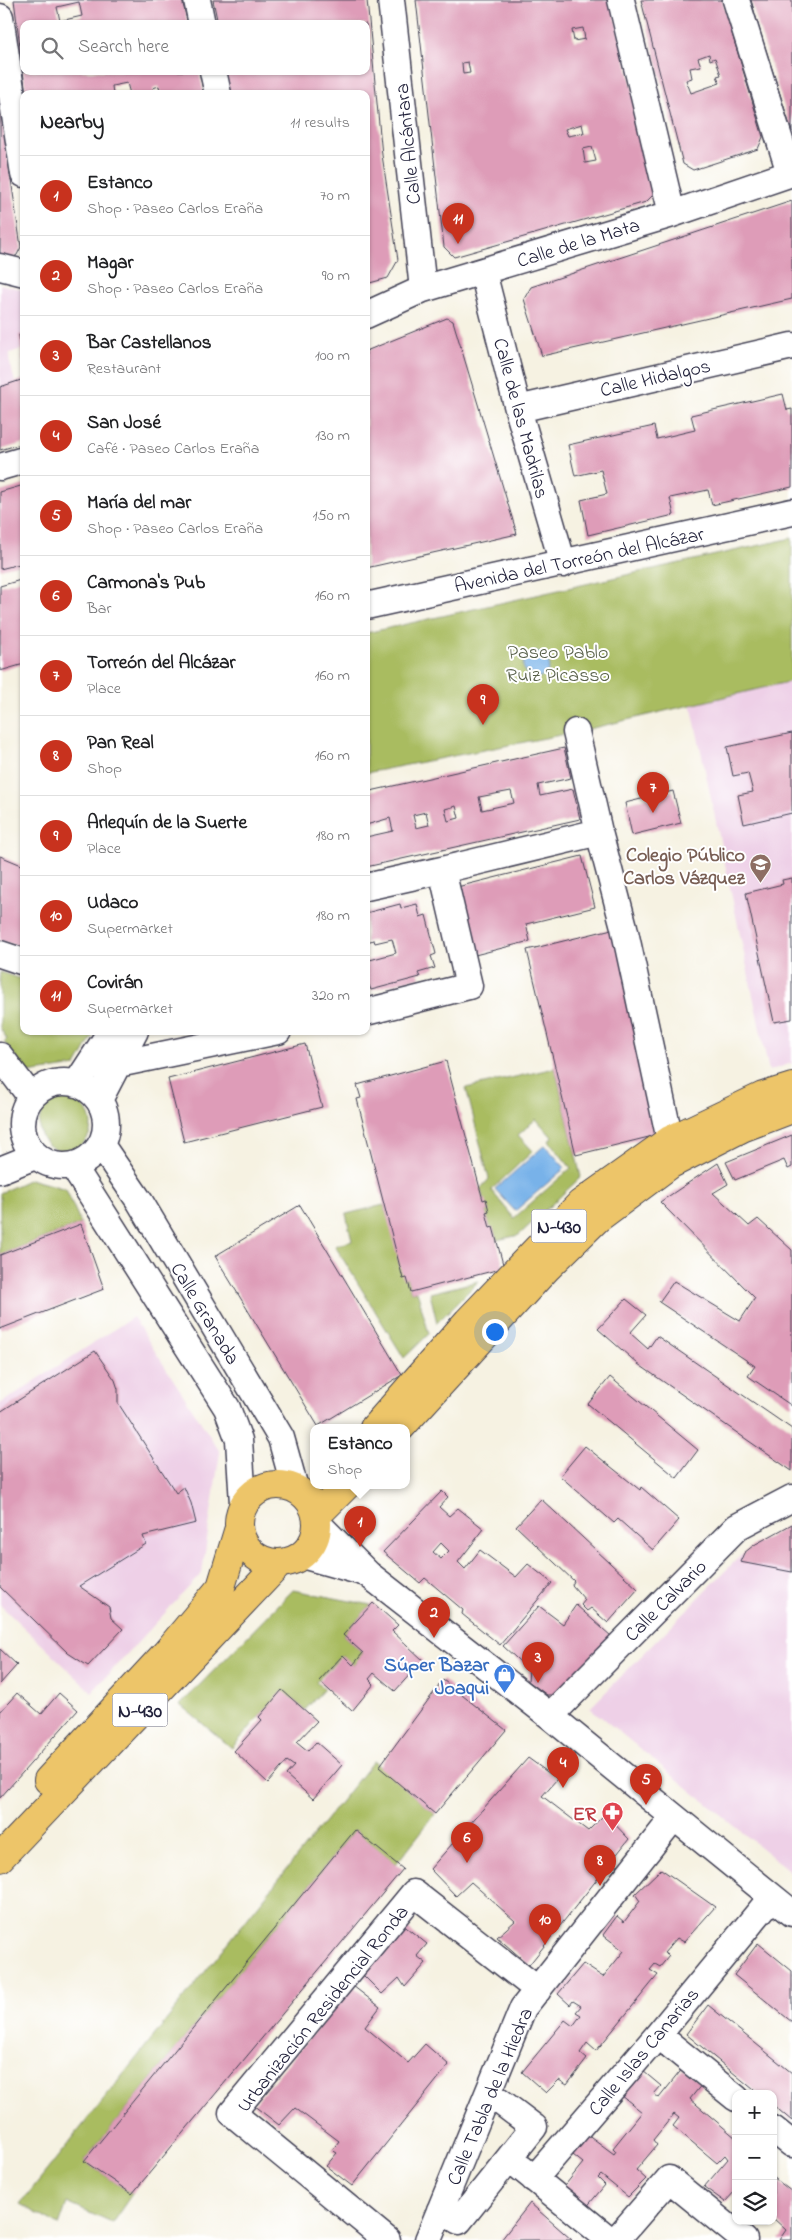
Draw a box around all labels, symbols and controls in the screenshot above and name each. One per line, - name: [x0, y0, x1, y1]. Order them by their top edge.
- search box: [20, 20, 370, 75]
- icon: search: [38, 34, 66, 62]
- text: Search here: [78, 34, 169, 61]
- street label: Calle Alcántara: [389, 82, 430, 206]
- text: Nearby: [40, 108, 104, 138]
- text: 11 results: [290, 111, 350, 135]
- text: Estanco: [87, 170, 153, 197]
- text: 1: [53, 184, 59, 208]
- text: 70 m: [320, 184, 350, 208]
- text: Shop · Paseo Carlos Eraña: [87, 197, 263, 221]
- pin: 11: [442, 203, 474, 244]
- street label: Calle de la Mata: [514, 212, 644, 277]
- text: Magar: [87, 250, 134, 277]
- text: 2: [52, 264, 60, 288]
- text: 90 m: [322, 264, 350, 288]
- text: Shop · Paseo Carlos Eraña: [87, 277, 263, 301]
- text: Bar Castellanos: [87, 330, 212, 357]
- street label: Calle de las Madrilas: [484, 335, 555, 502]
- text: 3: [53, 344, 59, 368]
- text: 100 m: [315, 344, 350, 368]
- street label: Calle Hidalgos: [597, 353, 714, 407]
- text: Restaurant: [87, 357, 161, 381]
- text: San José: [87, 410, 161, 437]
- text: 4: [53, 424, 59, 448]
- text: 130 m: [315, 424, 350, 448]
- text: Café · Paseo Carlos Eraña: [87, 437, 259, 461]
- text: María del mar: [87, 490, 191, 517]
- text: 5: [51, 504, 61, 528]
- text: 150 m: [312, 504, 350, 528]
- text: Shop · Paseo Carlos Eraña: [87, 517, 263, 541]
- street label: Avenida del Torreón del Alcázar: [452, 521, 708, 602]
- text: Carmona's Pub: [87, 570, 205, 597]
- text: 6: [52, 584, 60, 608]
- text: 160 m: [315, 584, 350, 608]
- text: Bar: [87, 597, 111, 621]
- park label: Paseo Pablo Ruiz Picasso: [506, 639, 610, 691]
- text: Torreón del Alcázar: [87, 650, 236, 677]
- text: 7: [53, 664, 59, 688]
- text: 160 m: [315, 664, 350, 688]
- text: Place: [87, 677, 121, 701]
- pin: 9: [467, 684, 499, 725]
- text: Pan Real: [87, 730, 154, 757]
- text: 8: [53, 744, 59, 768]
- text: 160 m: [315, 744, 350, 768]
- text: Shop: [87, 757, 122, 781]
- pin: 7: [637, 772, 669, 813]
- text: Arlequín de la Suerte: [87, 810, 247, 837]
- text: 9: [54, 824, 58, 848]
- text: 180 m: [316, 824, 350, 848]
- text: Place: [87, 837, 121, 861]
- place label: Colegio Público Carlos Vázquez: [623, 842, 746, 894]
- school or university icon: Colegio Público Carlos Vázquez: [749, 853, 773, 884]
- text: Udaco: [87, 890, 138, 917]
- text: 10: [50, 904, 62, 928]
- text: 180 m: [316, 904, 350, 928]
- text: Supermarket: [87, 917, 173, 941]
- text: Covirán: [87, 970, 143, 997]
- text: 11: [51, 984, 61, 1008]
- text: 320 m: [312, 984, 350, 1008]
- text: Supermarket: [87, 997, 173, 1021]
- road number: N-430: [532, 1210, 586, 1242]
- street label: Calle Granada: [162, 1258, 246, 1371]
- your location: [482, 1319, 508, 1345]
- popup: [310, 1424, 410, 1489]
- text: Estanco: [327, 1431, 393, 1458]
- text: Shop: [327, 1458, 362, 1482]
- pin: 1: [344, 1506, 376, 1547]
- street label: Calle Calvario: [619, 1554, 715, 1650]
- pin: 2: [418, 1597, 450, 1638]
- pin: 3: [522, 1642, 554, 1683]
- place label: Súper Bazar Joaqui: [384, 1652, 490, 1704]
- shop icon: Súper Bazar Joaqui: [493, 1663, 517, 1694]
- road number: N-430: [112, 1694, 168, 1726]
- pin: 4: [547, 1747, 579, 1788]
- pin: 5: [630, 1764, 662, 1805]
- place label: ER: [573, 1801, 597, 1830]
- pharmacy icon: ER: [600, 1801, 624, 1832]
- pin: 6: [451, 1822, 483, 1863]
- pin: 8: [584, 1845, 616, 1886]
- street label: Urbanización Residencial Ronda: [231, 1900, 417, 2120]
- pin: 10: [529, 1904, 561, 1945]
- street label: Calle Islas Canarias: [582, 1982, 707, 2123]
- street label: Calle Tabla de la Hiedra: [441, 2004, 542, 2190]
- map controls: [732, 2090, 777, 2225]
- button: +: [732, 2090, 777, 2135]
- button: −: [732, 2135, 777, 2180]
- button: layers: [732, 2180, 777, 2225]

